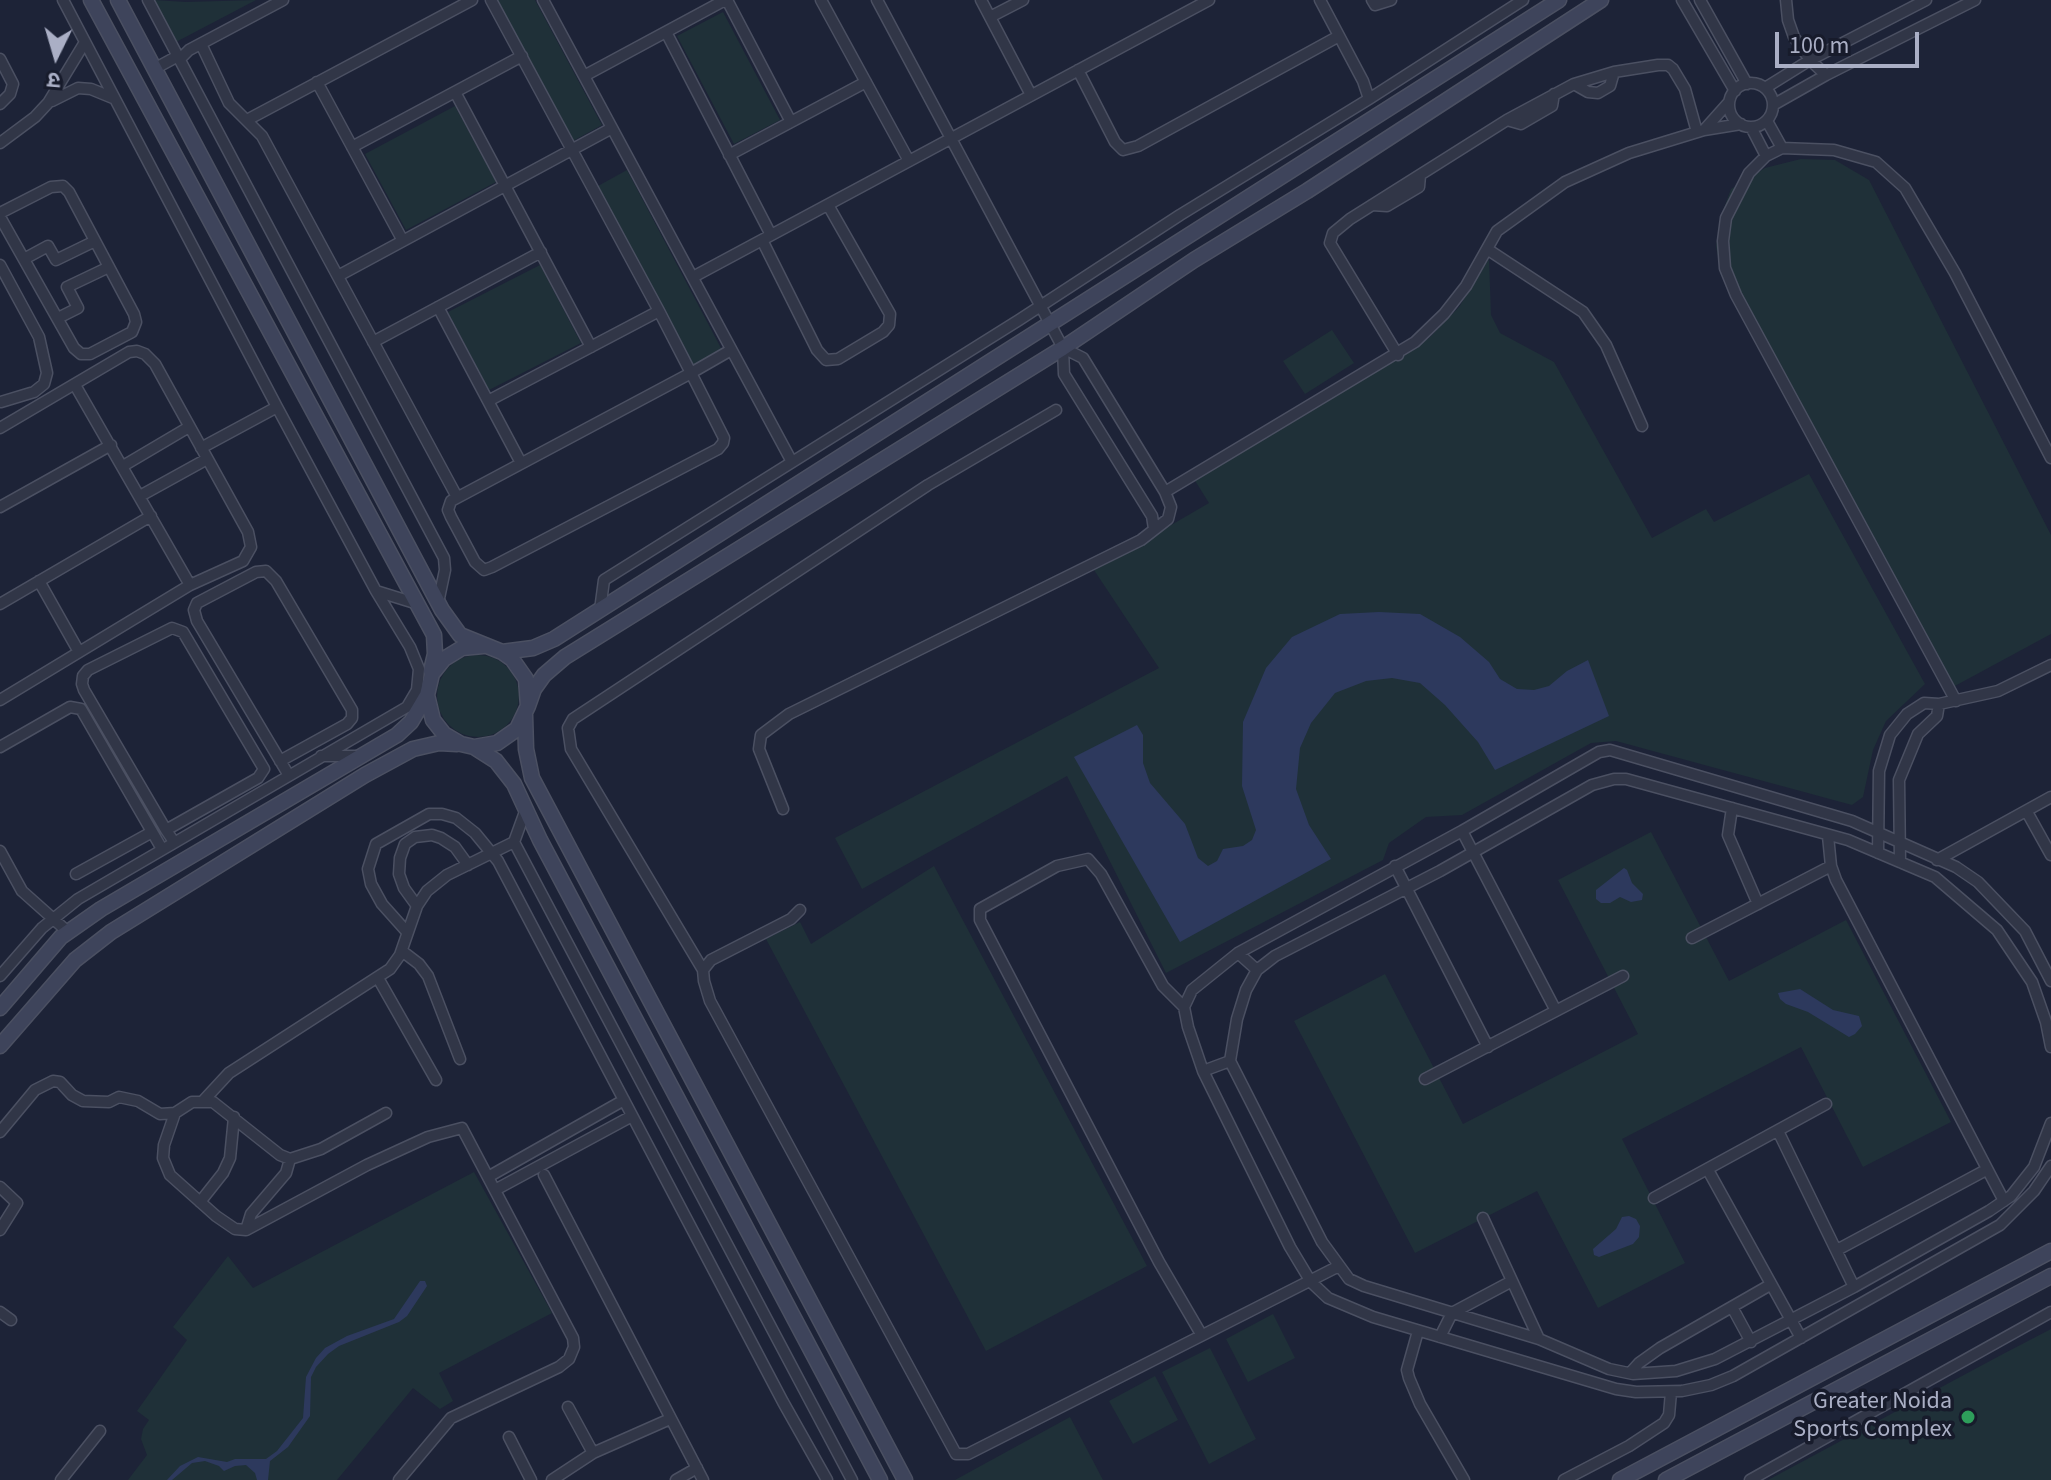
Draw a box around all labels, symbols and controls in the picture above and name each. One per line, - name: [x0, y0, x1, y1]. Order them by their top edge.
- north arrow: [16, 16, 96, 96]
- scale bar: [1779, 16, 1923, 66]
- text: 100 m: [1789, 28, 1849, 63]
- text: उ: [46, 63, 62, 96]
- place label: Greater Noida Sports Complex: [1793, 1389, 1952, 1445]
- marker: Greater Noida Sports Complex: [1959, 1408, 1977, 1426]

